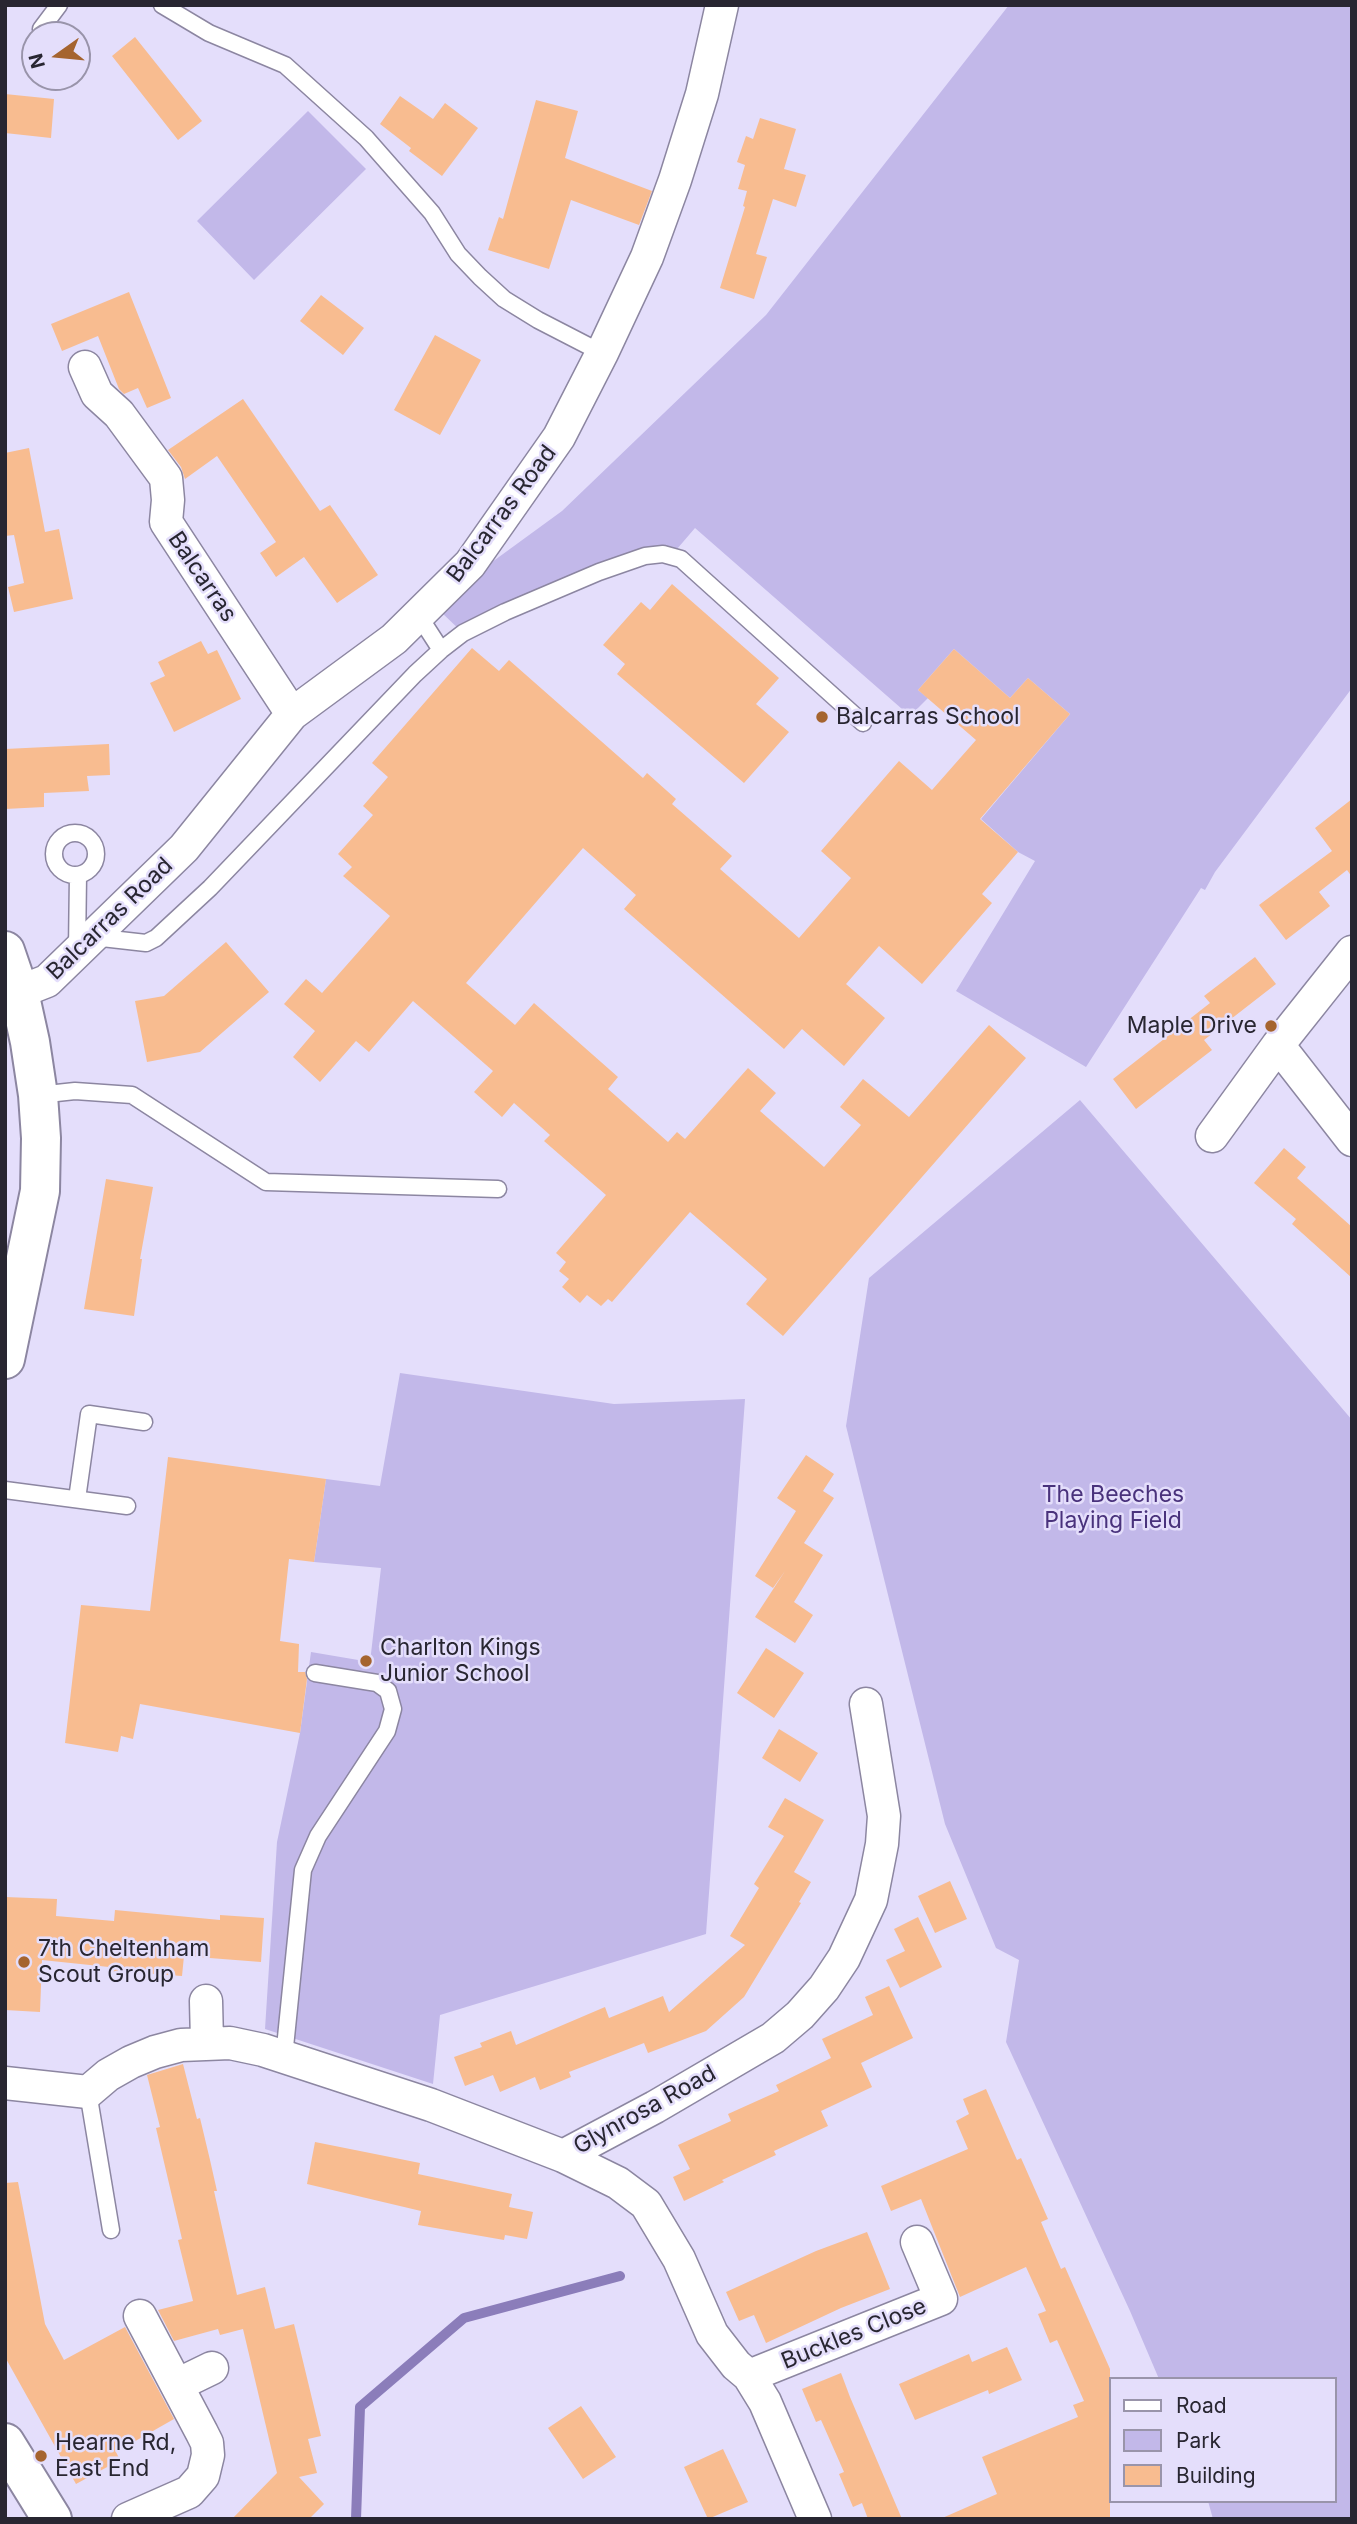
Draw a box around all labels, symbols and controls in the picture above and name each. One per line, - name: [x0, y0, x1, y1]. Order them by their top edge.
- north arrow: [21, 21, 91, 91]
- text: N: [24, 51, 50, 71]
- street label: Balcarras Road: [441, 440, 563, 588]
- street label: Balcarras: [162, 527, 242, 627]
- place label: Balcarras School: [836, 703, 1020, 731]
- marker: Balcarras School: [814, 709, 830, 725]
- street label: Balcarras Road: [41, 852, 179, 986]
- place label: Maple Drive: [1127, 1012, 1257, 1040]
- marker: Maple Drive: [1263, 1018, 1279, 1034]
- park label: The Beeches Playing Field: [1042, 1481, 1184, 1535]
- place label: Charlton Kings Junior School: [380, 1634, 541, 1688]
- marker: Charlton Kings Junior School: [358, 1653, 374, 1669]
- place label: 7th Cheltenham Scout Group: [38, 1935, 209, 1989]
- marker: 7th Cheltenham Scout Group: [16, 1954, 32, 1970]
- street label: Glynrosa Road: [569, 2060, 721, 2160]
- street label: Buckles Close: [778, 2292, 930, 2376]
- legend: [1108, 2377, 1336, 2503]
- text: Road: [1176, 2393, 1227, 2418]
- text: Park: [1176, 2428, 1221, 2453]
- place label: Hearne Rd, East End: [55, 2429, 176, 2483]
- marker: Hearne Rd, East End: [33, 2448, 49, 2464]
- text: Building: [1176, 2463, 1256, 2488]

